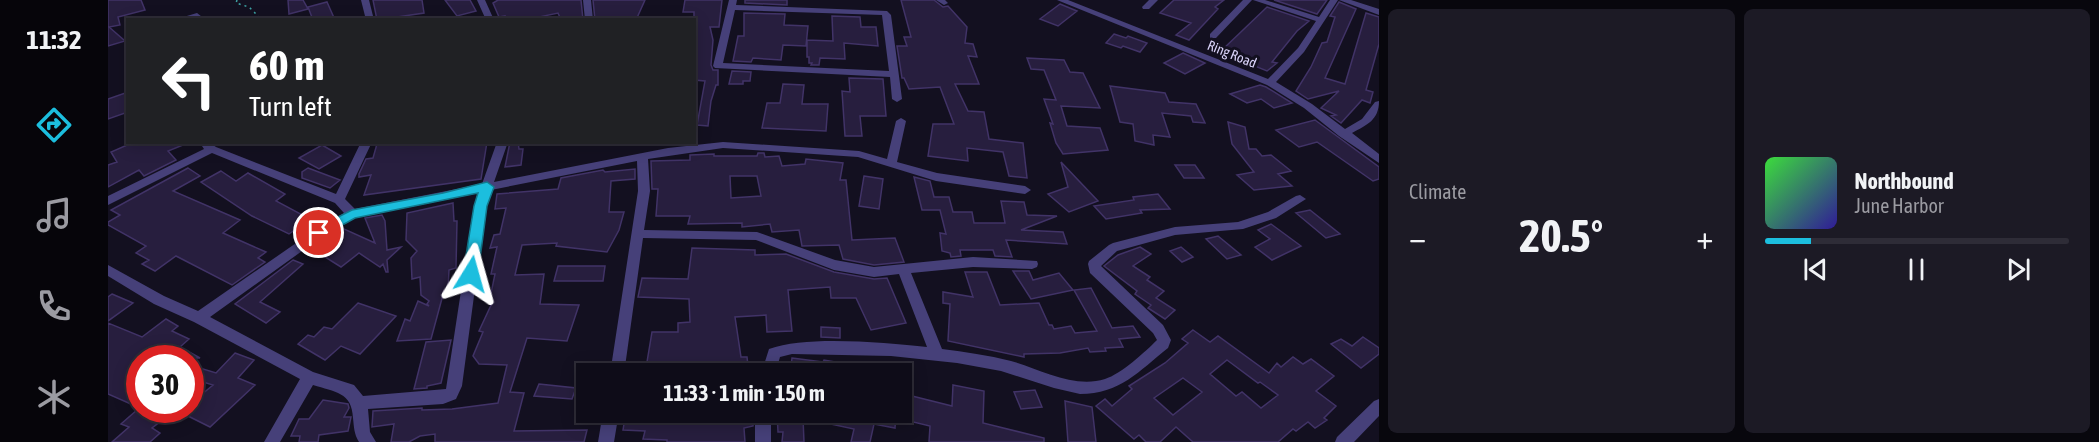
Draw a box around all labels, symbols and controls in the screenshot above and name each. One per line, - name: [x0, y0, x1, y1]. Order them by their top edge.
- text: 11:32: [26, 24, 82, 55]
- street label: Ring Road: [1205, 37, 1259, 71]
- text: 60 m: [249, 41, 324, 89]
- icon: left: [150, 42, 228, 120]
- text: Turn left: [249, 91, 332, 122]
- icon: directions: [33, 104, 75, 146]
- text: Northbound: [1855, 168, 1954, 194]
- text: Climate: [1409, 180, 1466, 203]
- icon: music: [33, 194, 75, 236]
- text: June Harbor: [1855, 194, 1944, 217]
- pin: [293, 207, 344, 258]
- text: 20.5°: [1519, 210, 1603, 262]
- icon: arrive: [302, 216, 335, 249]
- text: −: [1409, 218, 1426, 256]
- text: +: [1696, 218, 1713, 256]
- position arrow: [439, 242, 503, 306]
- icon: previous: [1799, 253, 1832, 286]
- icon: pause: [1900, 253, 1933, 286]
- icon: next: [2002, 253, 2035, 286]
- icon: phone: [33, 285, 75, 327]
- speed limit sign: 30: [126, 345, 204, 423]
- icon: climate: [33, 376, 75, 418]
- text: 11:33 · 1 min · 150 m: [663, 380, 825, 406]

